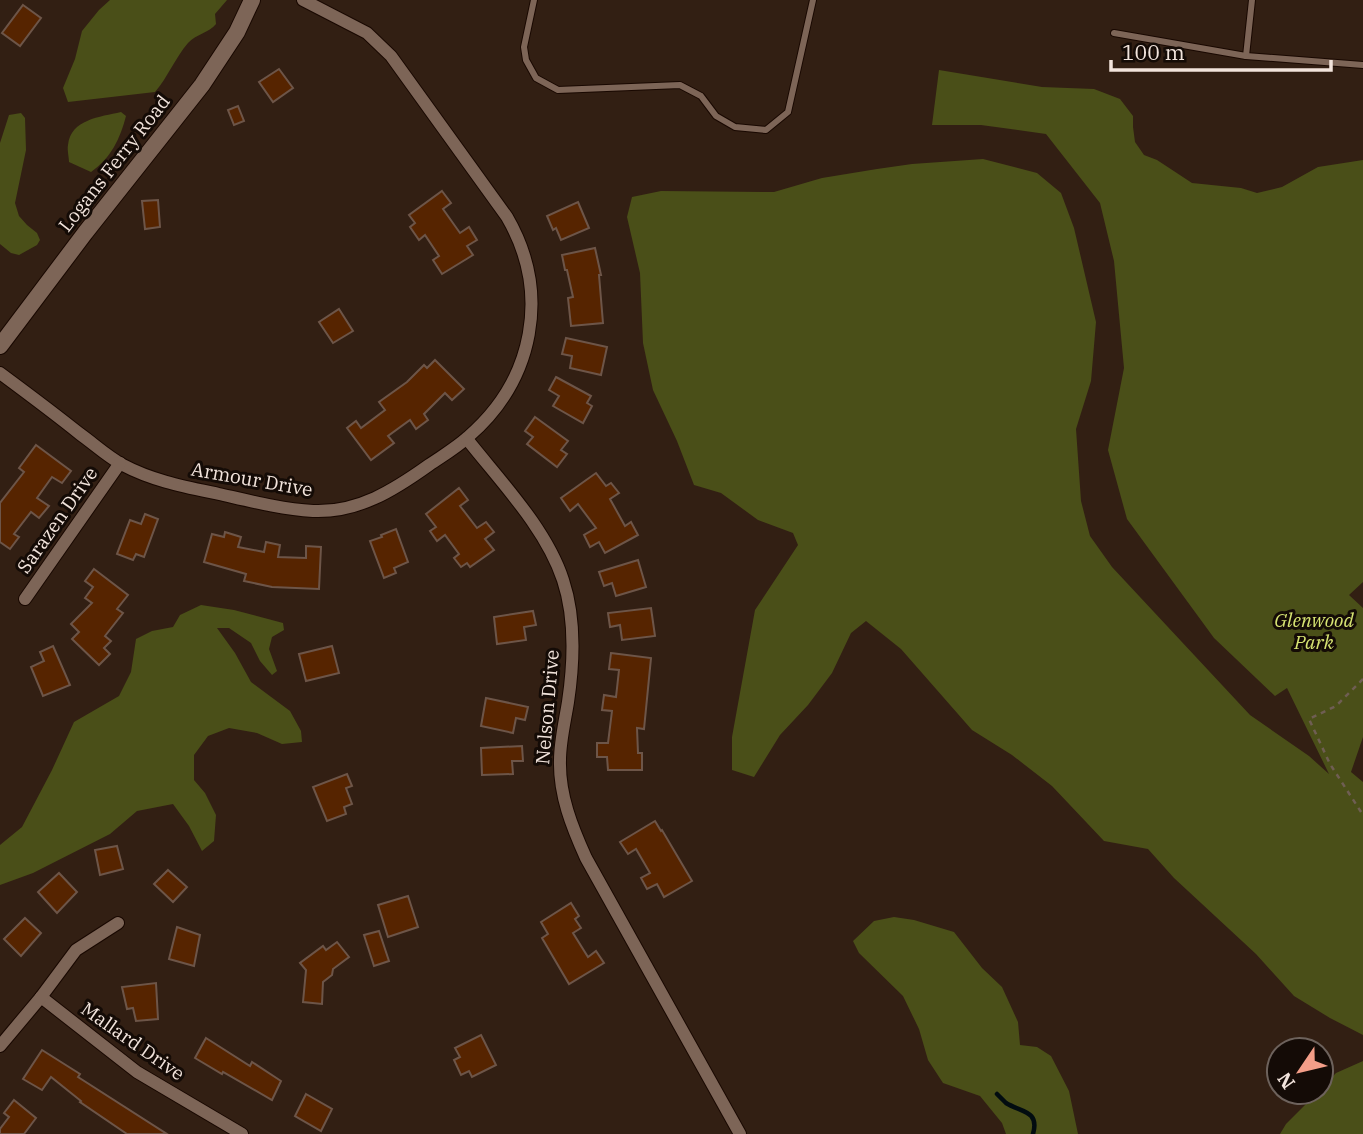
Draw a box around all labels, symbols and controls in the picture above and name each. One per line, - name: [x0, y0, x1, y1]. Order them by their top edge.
- scale bar: [1111, 28, 1332, 72]
- text: 100 m: [1122, 38, 1185, 66]
- street label: Logans Ferry Road: [53, 90, 175, 236]
- street label: Armour Drive: [189, 457, 315, 501]
- street label: Sarazen Drive: [11, 462, 103, 578]
- park label: Glenwood Park: [1274, 608, 1354, 654]
- street label: Nelson Drive: [530, 649, 564, 765]
- street label: Mallard Drive: [77, 996, 189, 1086]
- north arrow: [1265, 1036, 1335, 1106]
- text: N: [1272, 1068, 1300, 1094]

